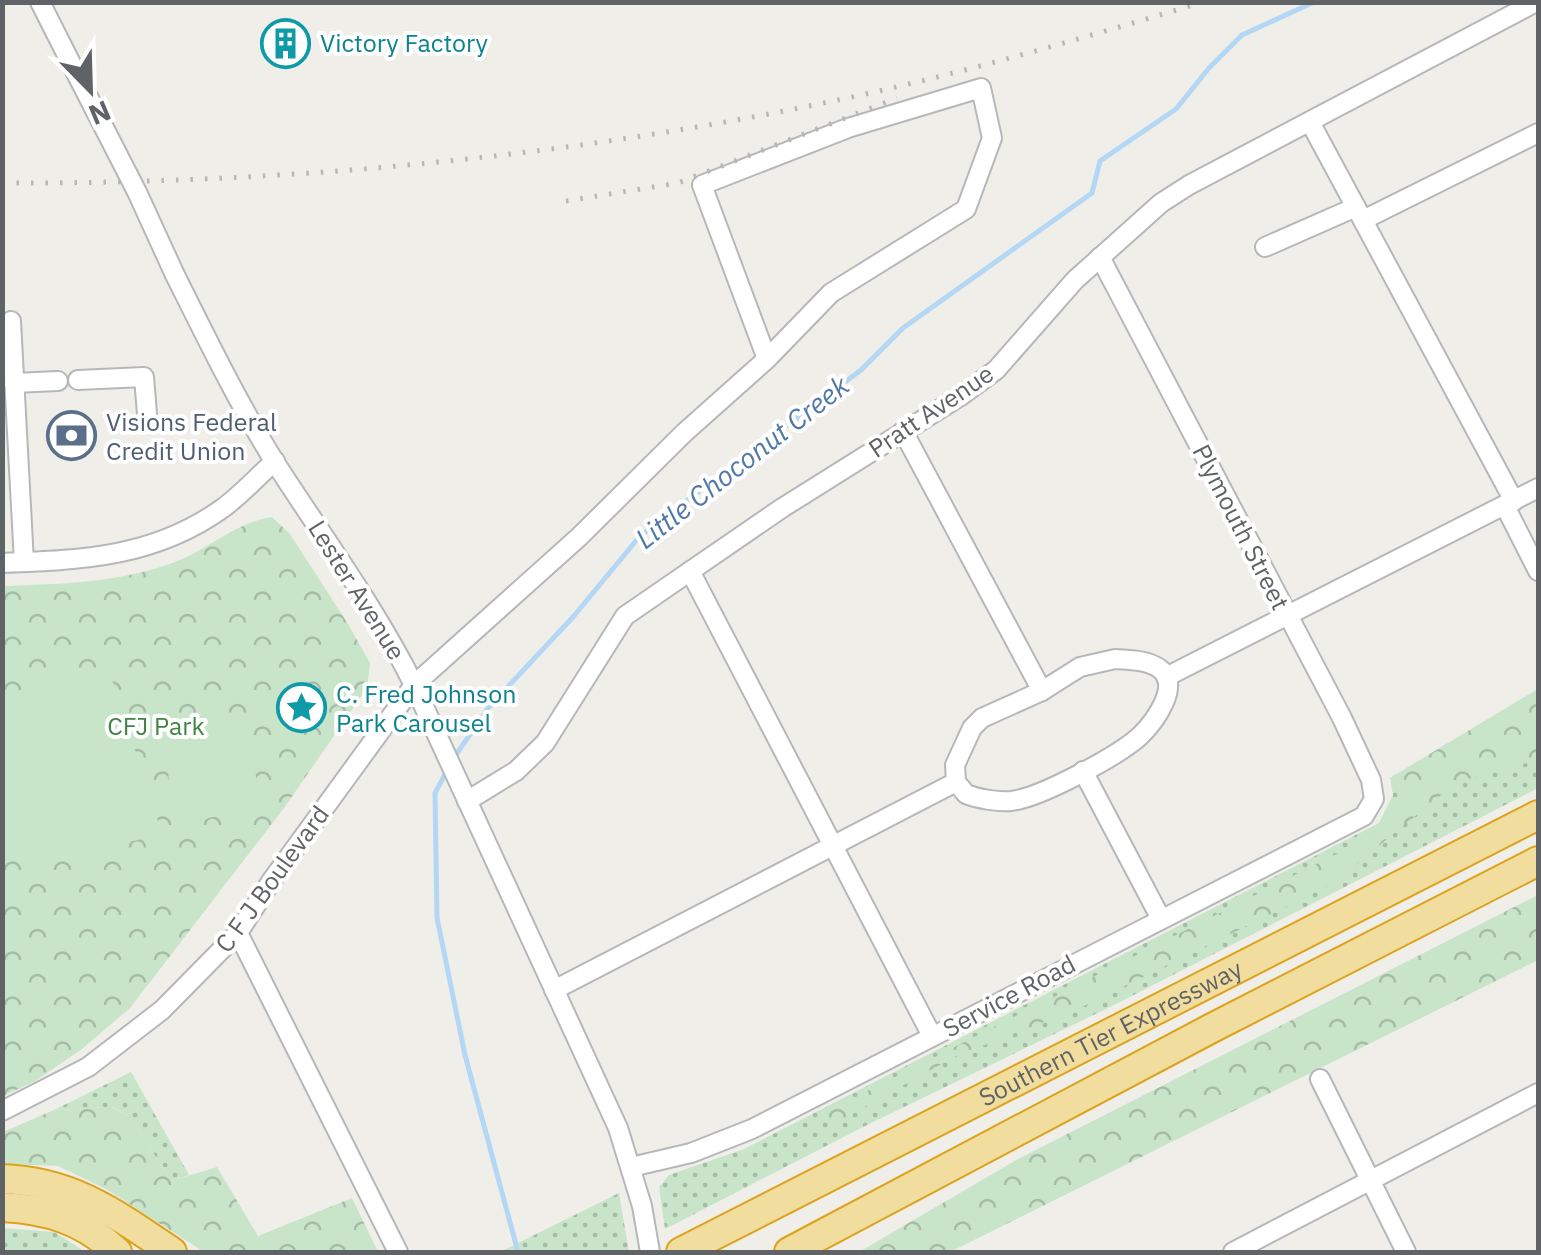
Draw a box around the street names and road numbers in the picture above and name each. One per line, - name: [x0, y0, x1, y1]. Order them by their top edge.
- street label: Pratt Avenue: [862, 357, 1000, 465]
- street label: Plymouth Street: [1186, 438, 1297, 615]
- street label: Lester Avenue: [301, 514, 414, 666]
- street label: C F J Boulevard: [207, 799, 336, 959]
- street label: Service Road: [937, 947, 1081, 1044]
- street label: Southern Tier Expressway: [973, 951, 1248, 1113]

